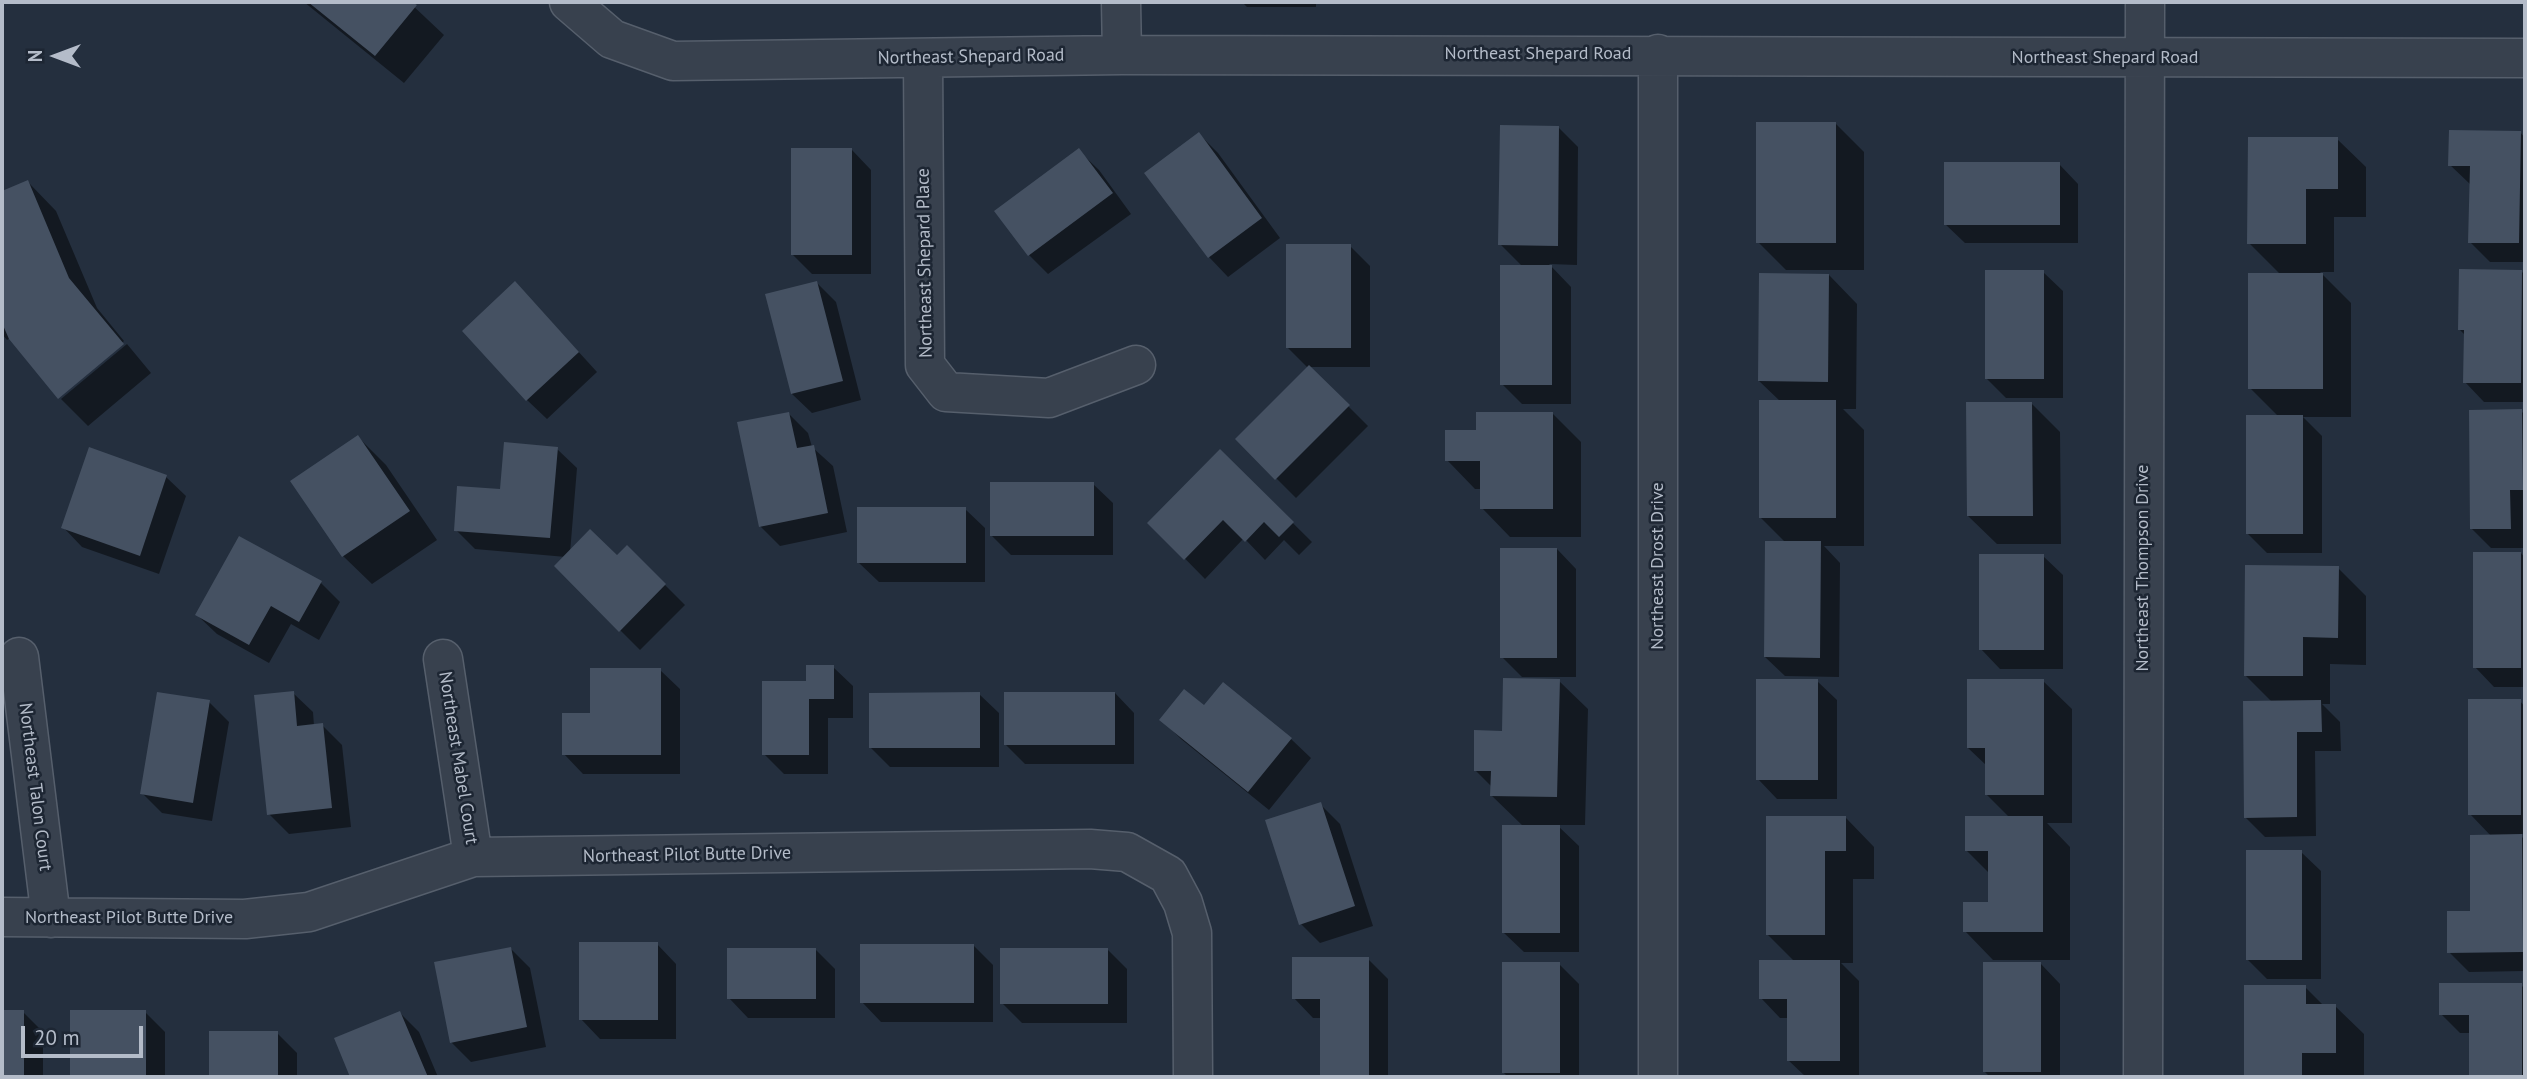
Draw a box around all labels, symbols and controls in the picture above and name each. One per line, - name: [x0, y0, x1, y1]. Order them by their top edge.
- north arrow: [21, 21, 91, 91]
- street label: Northeast Shepard Road: [1445, 43, 1631, 65]
- street label: Northeast Shepard Road: [877, 45, 1065, 69]
- street label: Northeast Shepard Road: [2012, 47, 2198, 69]
- text: N: [23, 50, 47, 62]
- street label: Northeast Shepard Place: [913, 168, 937, 358]
- street label: Northeast Thompson Drive: [2132, 465, 2154, 671]
- street label: Northeast Drost Drive: [1647, 482, 1669, 650]
- street label: Northeast Mabel Court: [434, 670, 482, 846]
- street label: Northeast Talon Court: [14, 702, 56, 872]
- street label: Northeast Pilot Butte Drive: [583, 842, 791, 868]
- street label: Northeast Pilot Butte Drive: [25, 907, 233, 929]
- scale bar: [24, 1012, 147, 1056]
- text: 20 m: [34, 1024, 80, 1051]

